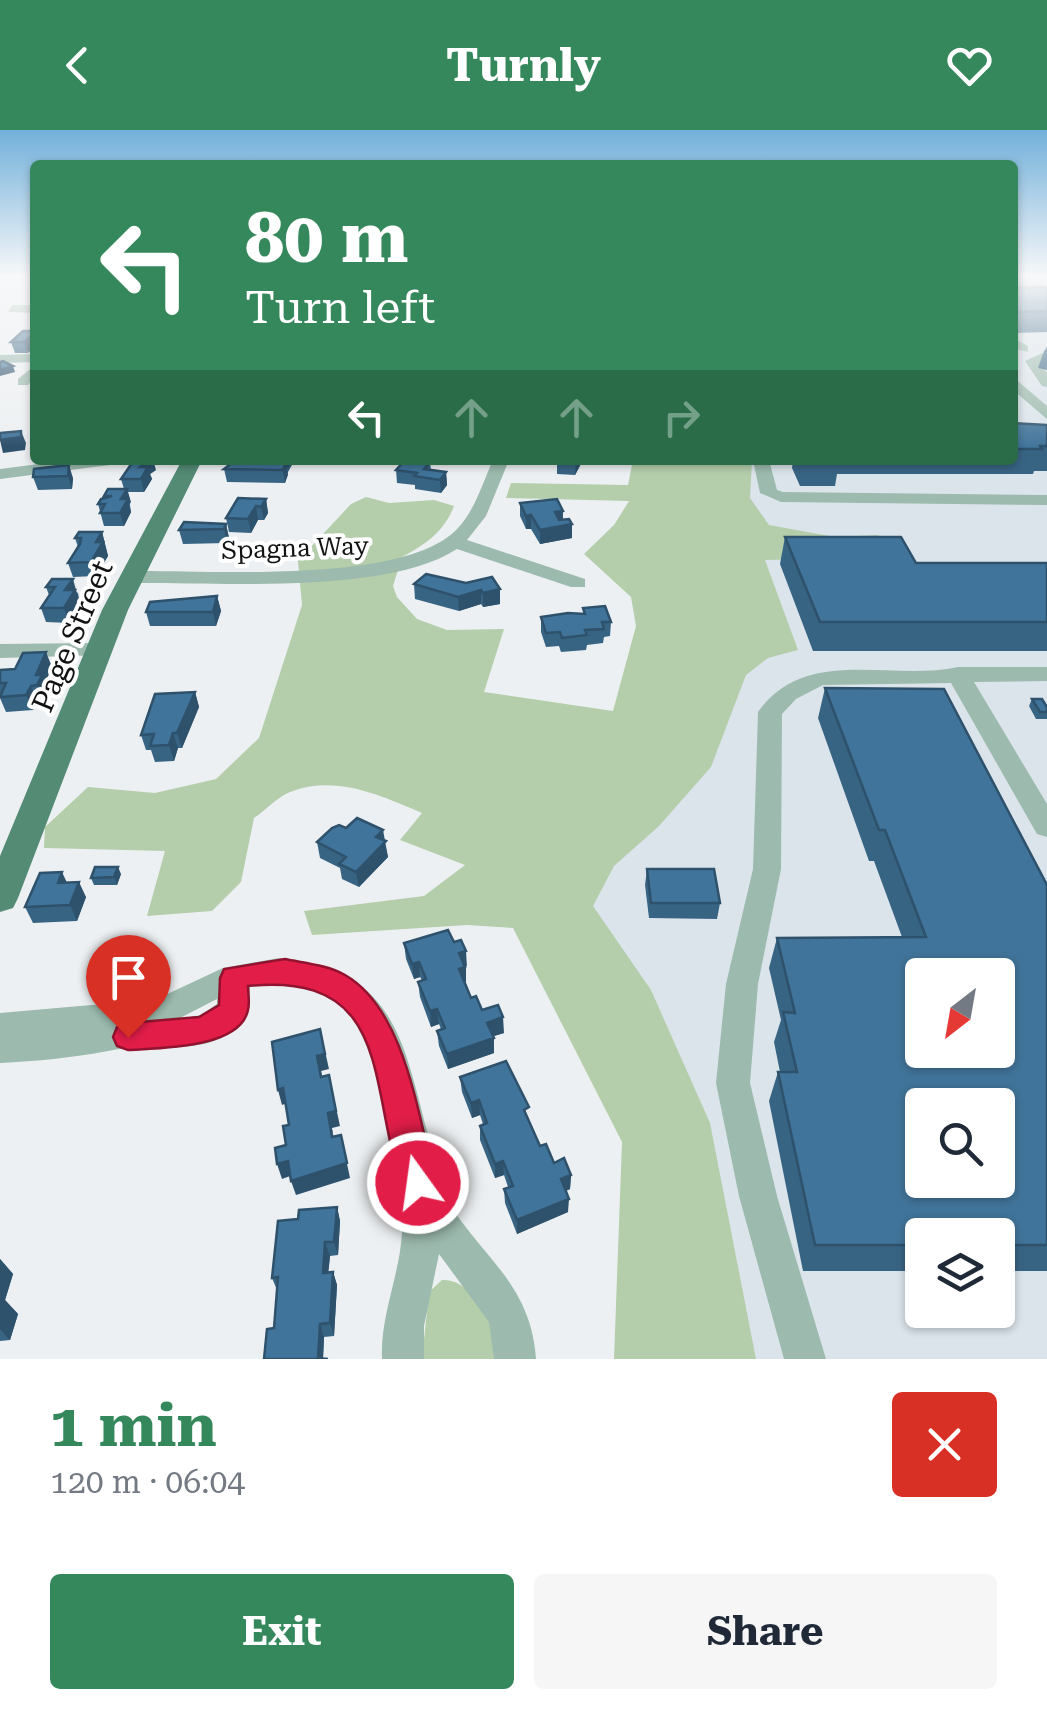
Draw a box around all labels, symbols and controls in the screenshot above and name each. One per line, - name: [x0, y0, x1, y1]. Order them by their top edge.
- icon: back: [50, 38, 105, 93]
- icon: heart: [942, 38, 997, 93]
- text: Turnly: [446, 39, 601, 92]
- text: 80 m: [245, 197, 409, 279]
- icon: left: [80, 200, 210, 330]
- text: Turn left: [245, 281, 435, 334]
- icon: left: [339, 390, 394, 445]
- icon: ahead: [444, 390, 499, 445]
- icon: ahead: [549, 390, 604, 445]
- icon: right: [654, 390, 709, 445]
- street label: Spagna Way: [221, 531, 369, 565]
- street label: Page Street: [24, 555, 120, 717]
- pin: [86, 935, 171, 1038]
- icon: arrive: [101, 950, 156, 1005]
- north arrow: [905, 958, 1015, 1068]
- map controls: [905, 958, 1015, 1328]
- button: search: [905, 1088, 1015, 1198]
- position arrow: [366, 1131, 470, 1235]
- button: layers: [905, 1218, 1015, 1328]
- text: 1 min: [50, 1390, 217, 1461]
- button: close: [892, 1392, 997, 1497]
- text: 120 m · 06:04: [50, 1463, 245, 1501]
- button: Exit: [50, 1574, 514, 1689]
- button: Share: [534, 1574, 997, 1689]

